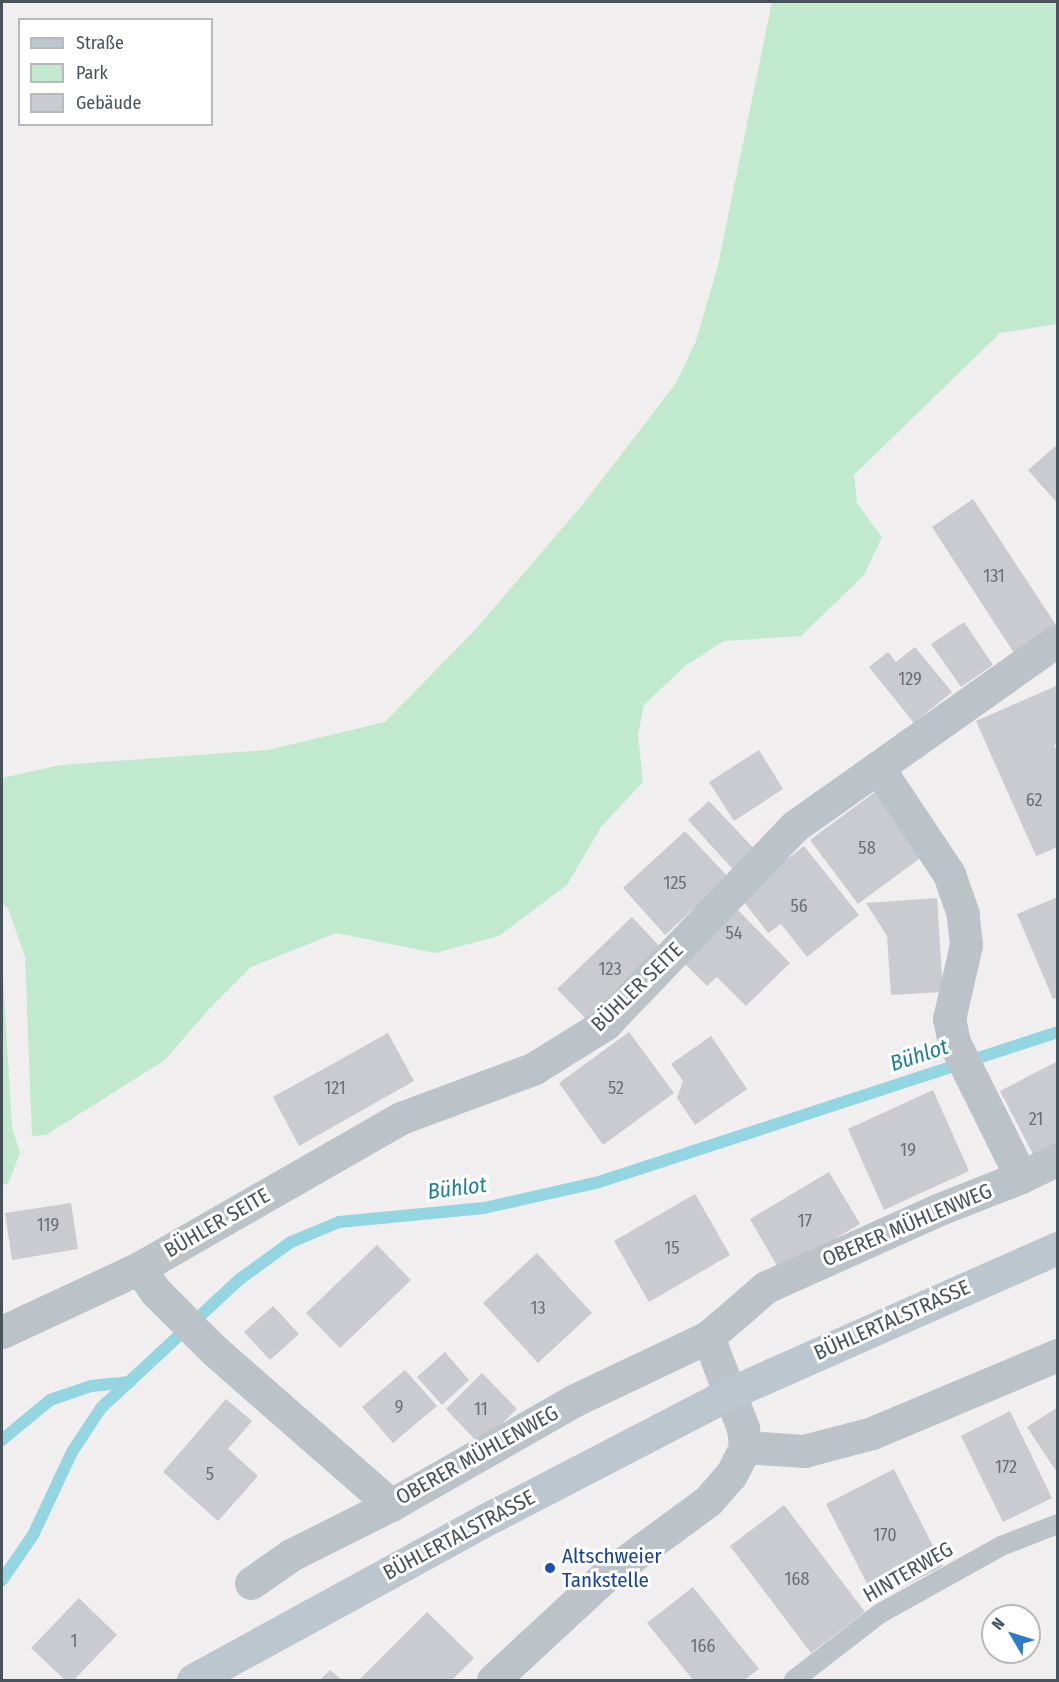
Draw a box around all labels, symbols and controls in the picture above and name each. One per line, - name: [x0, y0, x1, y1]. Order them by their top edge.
- legend: [18, 18, 213, 126]
- text: Straße: [76, 32, 124, 54]
- text: Park: [76, 62, 108, 84]
- text: Gebäude: [76, 92, 141, 114]
- house number: 131: [983, 565, 1005, 587]
- house number: 129: [898, 668, 922, 690]
- house number: 62: [1026, 789, 1042, 811]
- house number: 58: [858, 837, 876, 859]
- house number: 125: [663, 872, 687, 894]
- house number: 56: [790, 895, 808, 917]
- house number: 54: [726, 922, 742, 944]
- street label: BÜHLER SEITE: [586, 937, 688, 1037]
- house number: 123: [598, 958, 622, 980]
- water label: Bühlot: [887, 1033, 951, 1077]
- house number: 121: [324, 1077, 346, 1099]
- house number: 52: [608, 1077, 624, 1099]
- house number: 21: [1029, 1108, 1043, 1130]
- house number: 19: [900, 1139, 916, 1161]
- water label: Bühlot: [426, 1171, 488, 1205]
- street label: OBERER MÜHLENWEG: [819, 1178, 995, 1272]
- street label: BÜHLER SEITE: [160, 1183, 274, 1263]
- house number: 17: [798, 1210, 812, 1232]
- house number: 119: [37, 1214, 59, 1236]
- house number: 15: [664, 1237, 680, 1259]
- street label: BÜHLERTALSTRASSE: [810, 1274, 974, 1366]
- house number: 13: [530, 1297, 546, 1319]
- house number: 9: [395, 1396, 403, 1418]
- house number: 11: [474, 1398, 488, 1420]
- street label: OBERER MÜHLENWEG: [392, 1400, 562, 1510]
- house number: 172: [995, 1456, 1017, 1478]
- house number: 5: [206, 1463, 214, 1485]
- street label: BÜHLERTALSTRASSE: [379, 1484, 539, 1586]
- house number: 170: [873, 1524, 897, 1546]
- street label: HINTERWEG: [859, 1536, 957, 1608]
- place label: Altschweier Tankstelle: [562, 1543, 662, 1593]
- marker: Altschweier Tankstelle: [543, 1561, 557, 1575]
- house number: 168: [785, 1568, 809, 1590]
- north arrow: [981, 1604, 1041, 1664]
- text: N: [988, 1614, 1008, 1633]
- house number: 1: [70, 1630, 78, 1652]
- house number: 166: [691, 1635, 715, 1657]

